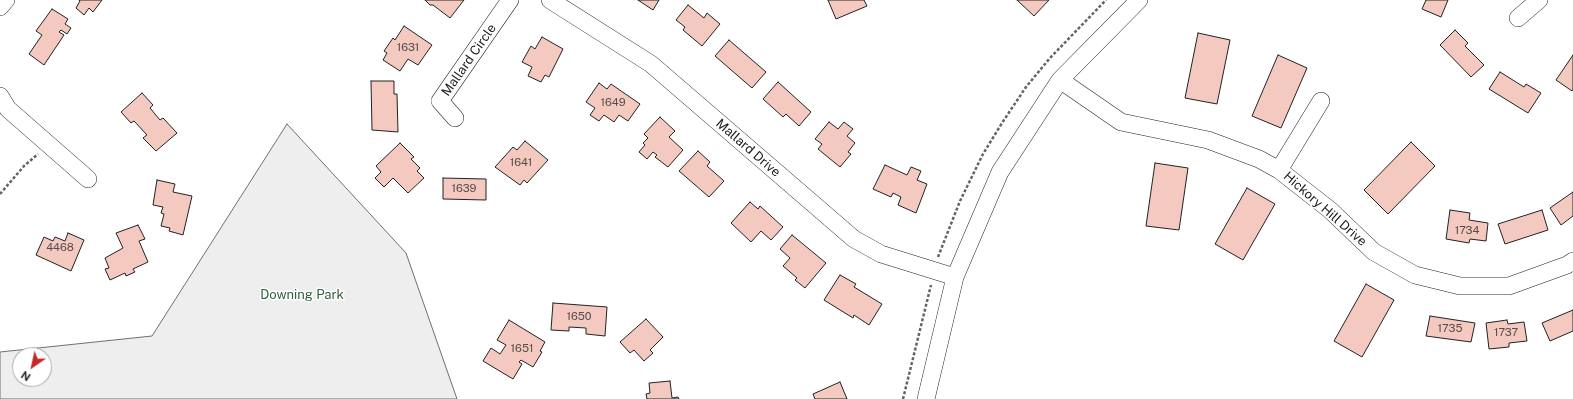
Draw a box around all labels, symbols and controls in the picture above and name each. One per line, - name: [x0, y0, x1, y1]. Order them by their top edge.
- street label: Mallard Circle: [438, 21, 500, 99]
- house number: 1631: [397, 41, 419, 55]
- house number: 1649: [600, 96, 626, 110]
- street label: Mallard Drive: [713, 116, 783, 180]
- house number: 1641: [510, 156, 532, 170]
- street label: Hickory Hill Drive: [1280, 169, 1370, 249]
- house number: 1639: [452, 182, 476, 196]
- house number: 1734: [1455, 224, 1479, 238]
- house number: 4468: [46, 241, 74, 255]
- park label: Downing Park: [260, 287, 344, 303]
- house number: 1650: [566, 310, 592, 324]
- house number: 1735: [1438, 322, 1462, 336]
- house number: 1737: [1494, 326, 1518, 340]
- house number: 1651: [511, 342, 533, 356]
- north arrow: [12, 347, 52, 387]
- text: N: [19, 369, 33, 384]

